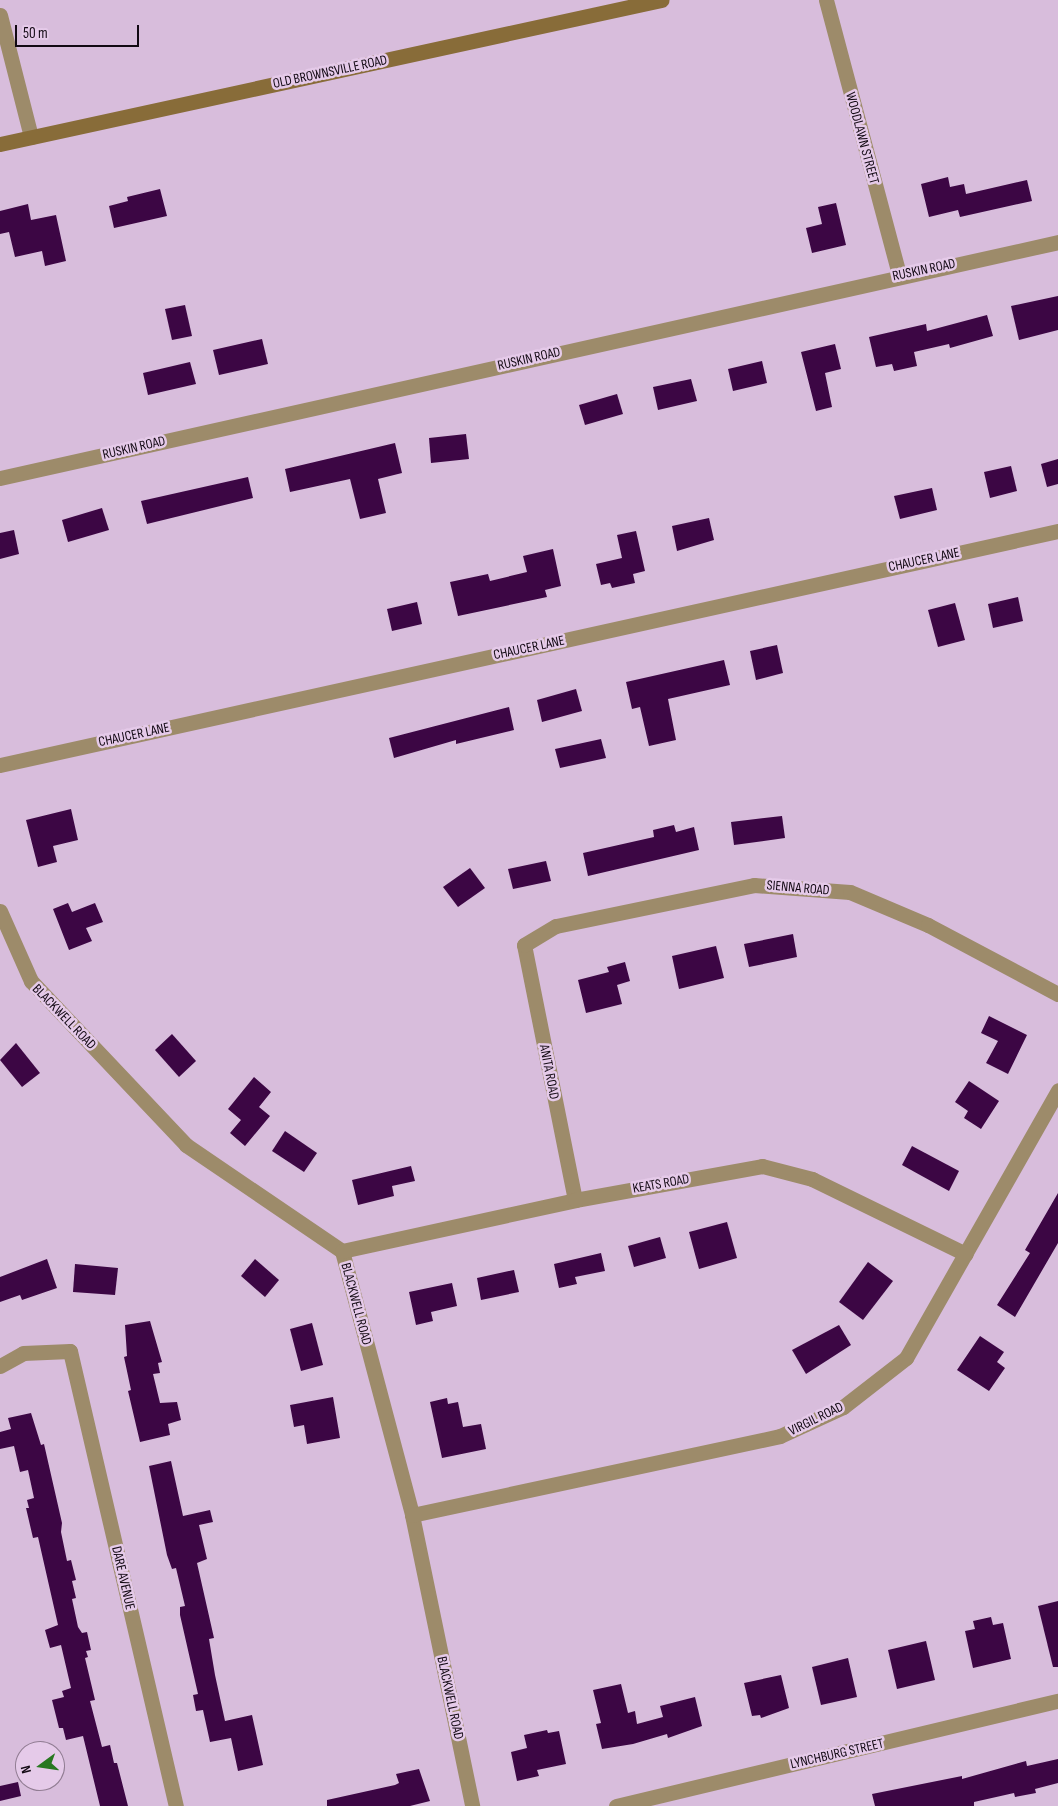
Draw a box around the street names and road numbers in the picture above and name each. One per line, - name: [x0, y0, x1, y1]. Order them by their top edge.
- street label: OLD BROWNSVILLE ROAD: [271, 52, 389, 92]
- street label: WOODLAWN STREET: [842, 90, 882, 186]
- street label: RUSKIN ROAD: [891, 255, 957, 285]
- street label: RUSKIN ROAD: [496, 344, 562, 374]
- street label: RUSKIN ROAD: [101, 433, 167, 463]
- street label: CHAUCER LANE: [887, 544, 961, 576]
- street label: CHAUCER LANE: [492, 632, 566, 664]
- street label: CHAUCER LANE: [97, 719, 171, 751]
- street label: SIENNA ROAD: [766, 877, 830, 899]
- street label: BLACKWELL ROAD: [29, 981, 99, 1053]
- street label: ANITA ROAD: [535, 1043, 563, 1101]
- street label: KEATS ROAD: [631, 1171, 691, 1197]
- street label: BLACKWELL ROAD: [337, 1261, 375, 1347]
- street label: VIRGIL ROAD: [786, 1399, 846, 1439]
- street label: DARE AVENUE: [108, 1545, 138, 1611]
- street label: BLACKWELL ROAD: [433, 1655, 467, 1741]
- street label: LYNCHBURG STREET: [789, 1735, 885, 1773]

